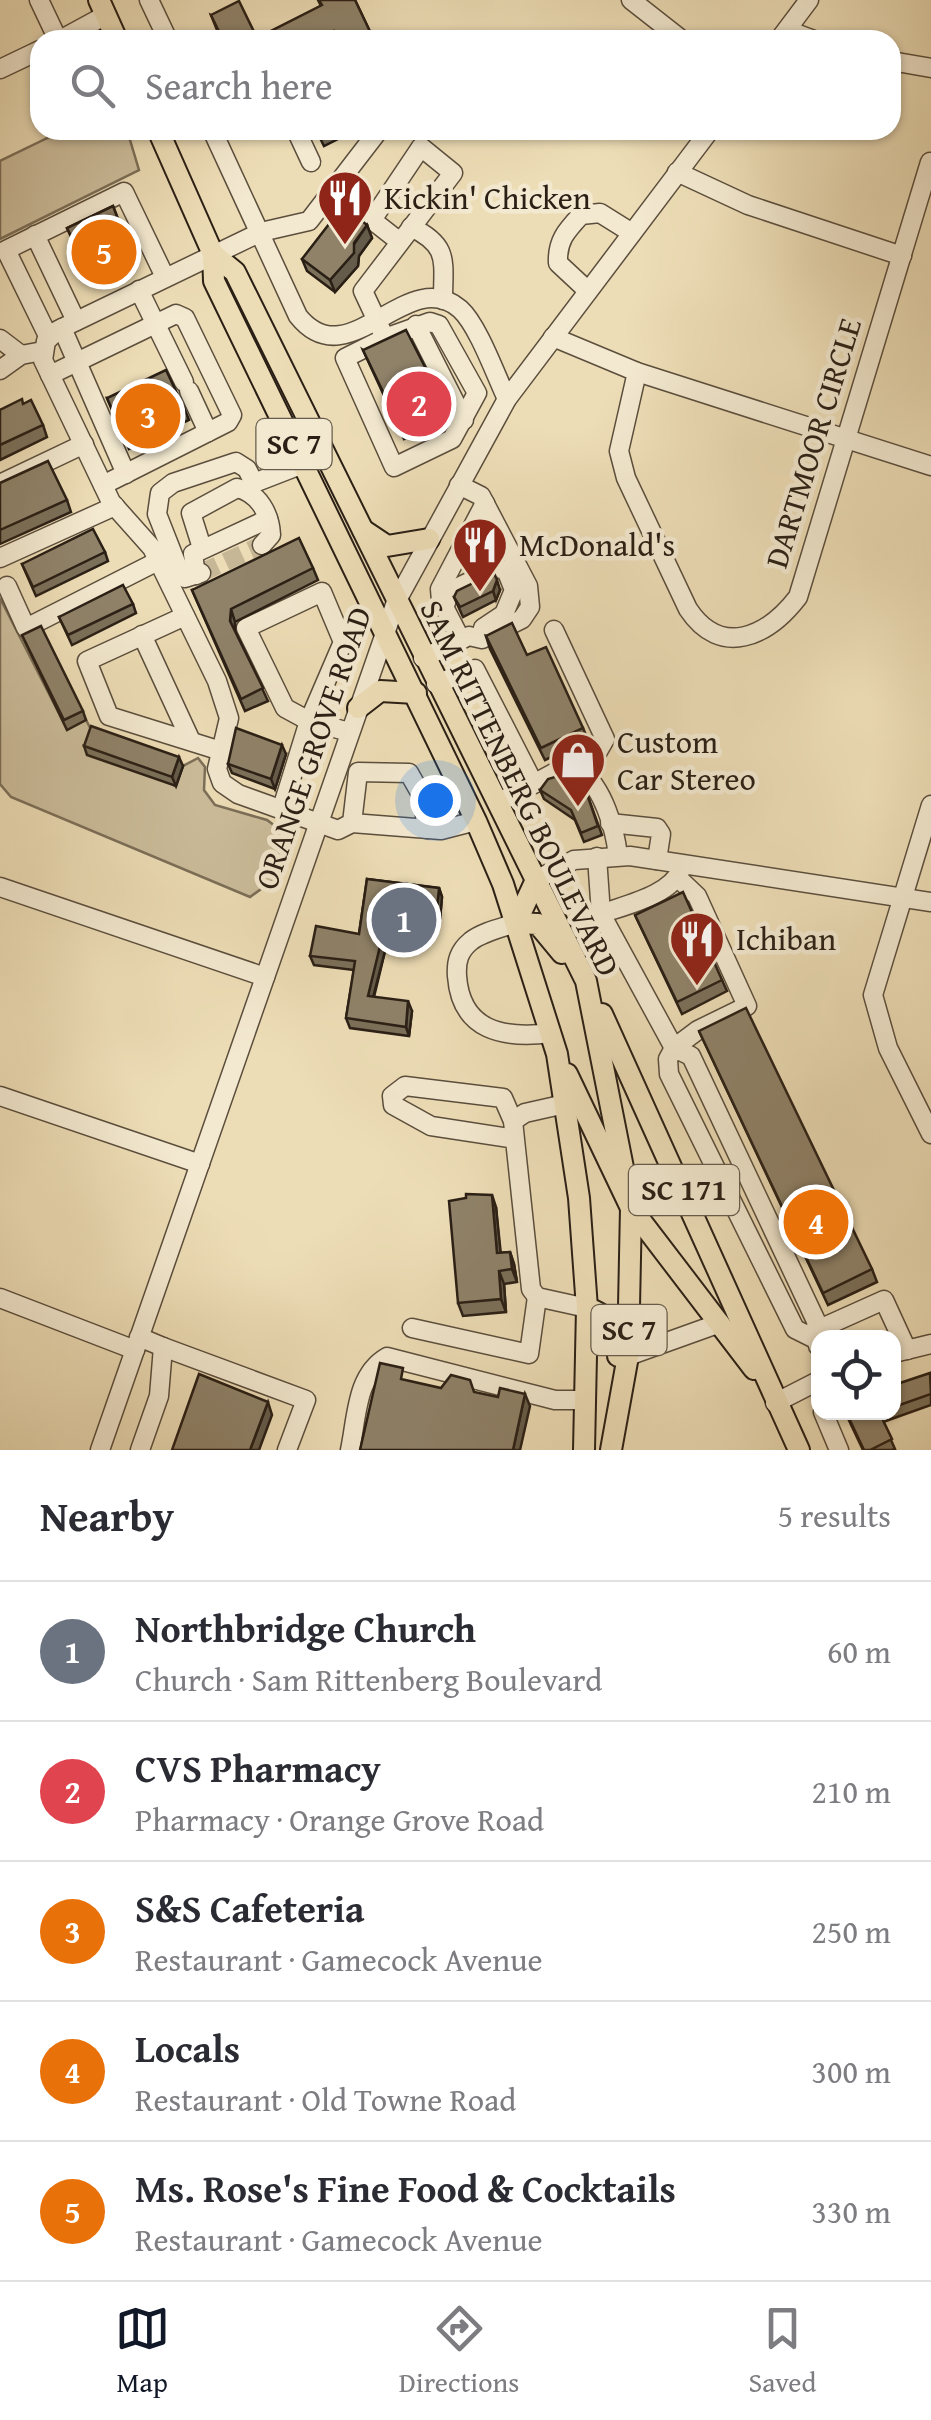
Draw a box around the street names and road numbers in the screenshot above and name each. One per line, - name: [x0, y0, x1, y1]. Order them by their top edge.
- street label: DARTMOOR CIRCLE: [752, 312, 873, 574]
- road number: SC 7: [256, 419, 332, 469]
- street label: SAM RITTENBERG BOULEVARD: [409, 592, 632, 984]
- street label: ORANGE GROVE ROAD: [242, 600, 383, 895]
- road number: SC 171: [629, 1165, 739, 1215]
- road number: SC 7: [592, 1305, 666, 1355]

